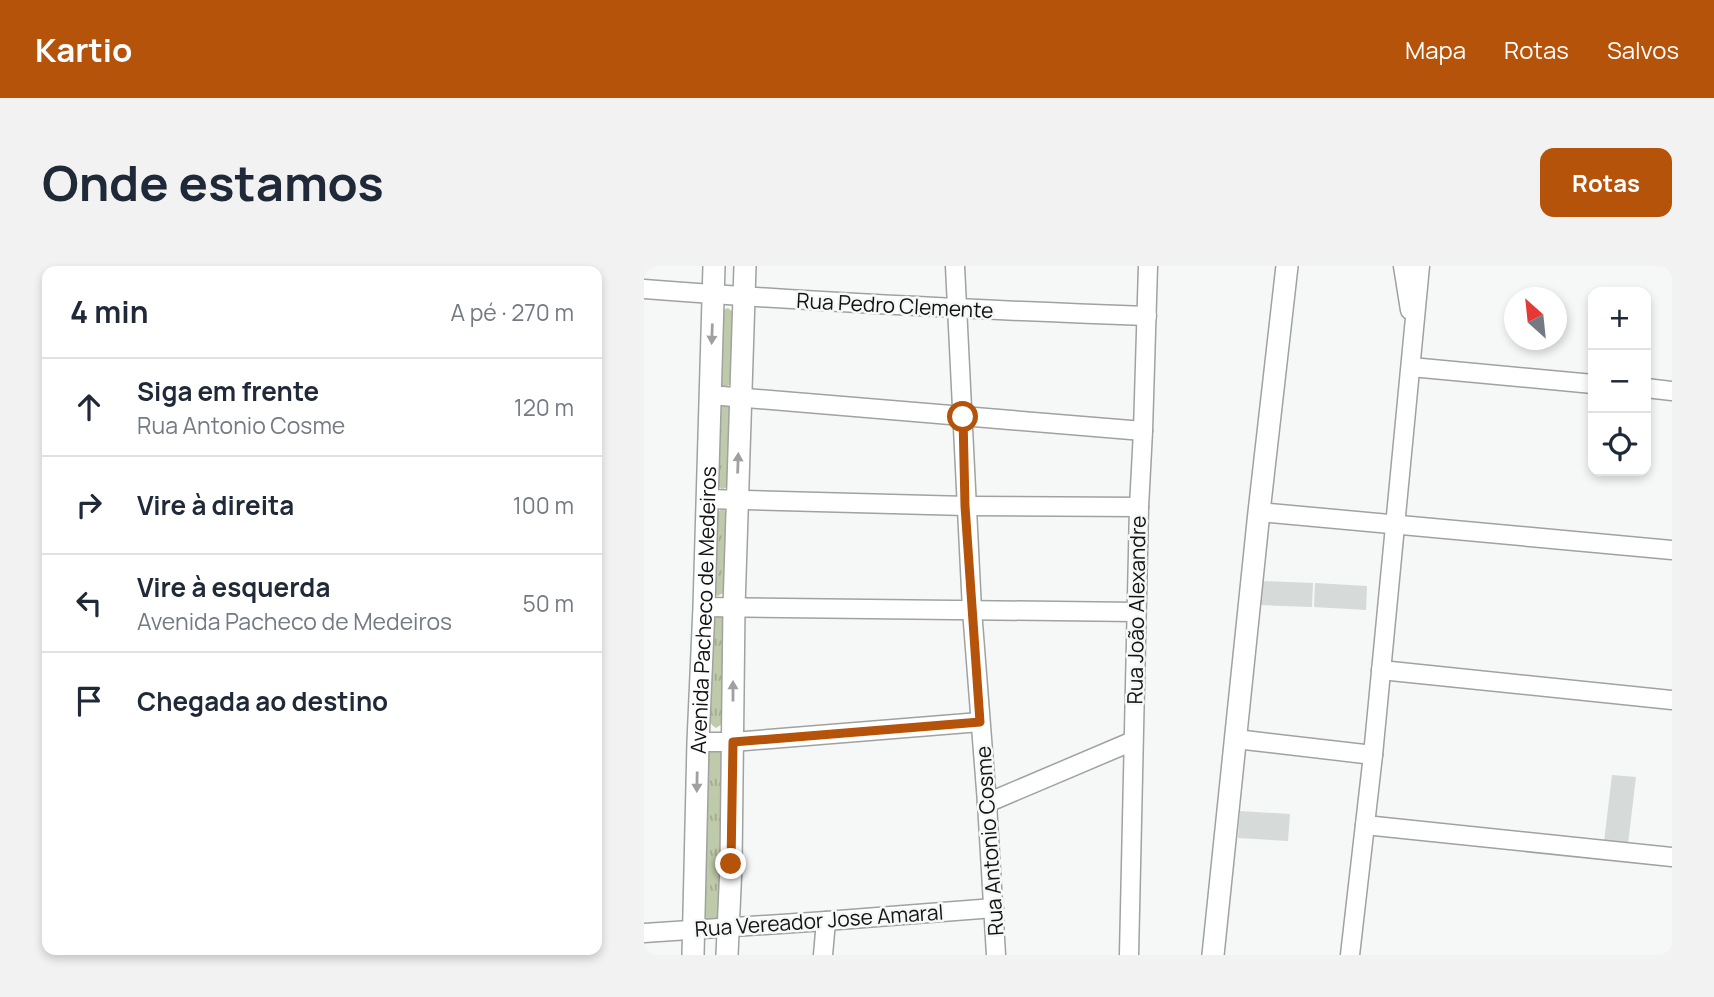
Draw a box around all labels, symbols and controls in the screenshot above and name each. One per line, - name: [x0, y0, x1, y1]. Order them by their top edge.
- text: Kartio: [35, 27, 132, 72]
- text: Mapa: [1405, 33, 1466, 66]
- text: Rotas: [1504, 33, 1569, 66]
- text: Salvos: [1607, 33, 1679, 66]
- button: Rotas: [1540, 148, 1672, 217]
- text: Onde estamos: [42, 149, 384, 216]
- street label: Rua Pedro Clemente: [796, 286, 994, 324]
- north arrow: [1504, 287, 1567, 350]
- map controls: [1588, 287, 1651, 476]
- button: +: [1588, 287, 1651, 350]
- text: 4 min: [70, 291, 148, 332]
- text: A pé · 270 m: [451, 296, 574, 328]
- one-way arrow: [706, 323, 718, 345]
- button: −: [1588, 350, 1651, 413]
- text: Siga em frente: [137, 373, 319, 409]
- icon: ahead: [70, 388, 108, 426]
- text: 120 m: [514, 391, 574, 423]
- route start: [947, 401, 978, 432]
- text: Rua Antonio Cosme: [137, 409, 345, 441]
- button: locate: [1588, 413, 1651, 476]
- one-way arrow: [732, 452, 743, 474]
- street label: Avenida Pacheco de Medeiros: [684, 466, 722, 754]
- icon: right: [70, 486, 108, 524]
- text: Vire à direita: [137, 487, 294, 523]
- text: 100 m: [513, 489, 574, 521]
- street label: Rua João Alexandre: [1120, 515, 1152, 705]
- text: Vire à esquerda: [137, 569, 330, 605]
- icon: left: [70, 584, 108, 622]
- text: 50 m: [523, 587, 574, 619]
- text: Avenida Pacheco de Medeiros: [137, 605, 452, 637]
- one-way arrow: [727, 680, 739, 702]
- icon: arrive: [70, 682, 108, 720]
- text: Chegada ao destino: [137, 683, 388, 719]
- street label: Rua Antonio Cosme: [968, 745, 1010, 937]
- one-way arrow: [691, 771, 703, 793]
- route end: [715, 848, 746, 879]
- street label: Rua Vereador Jose Amaral: [694, 897, 944, 943]

